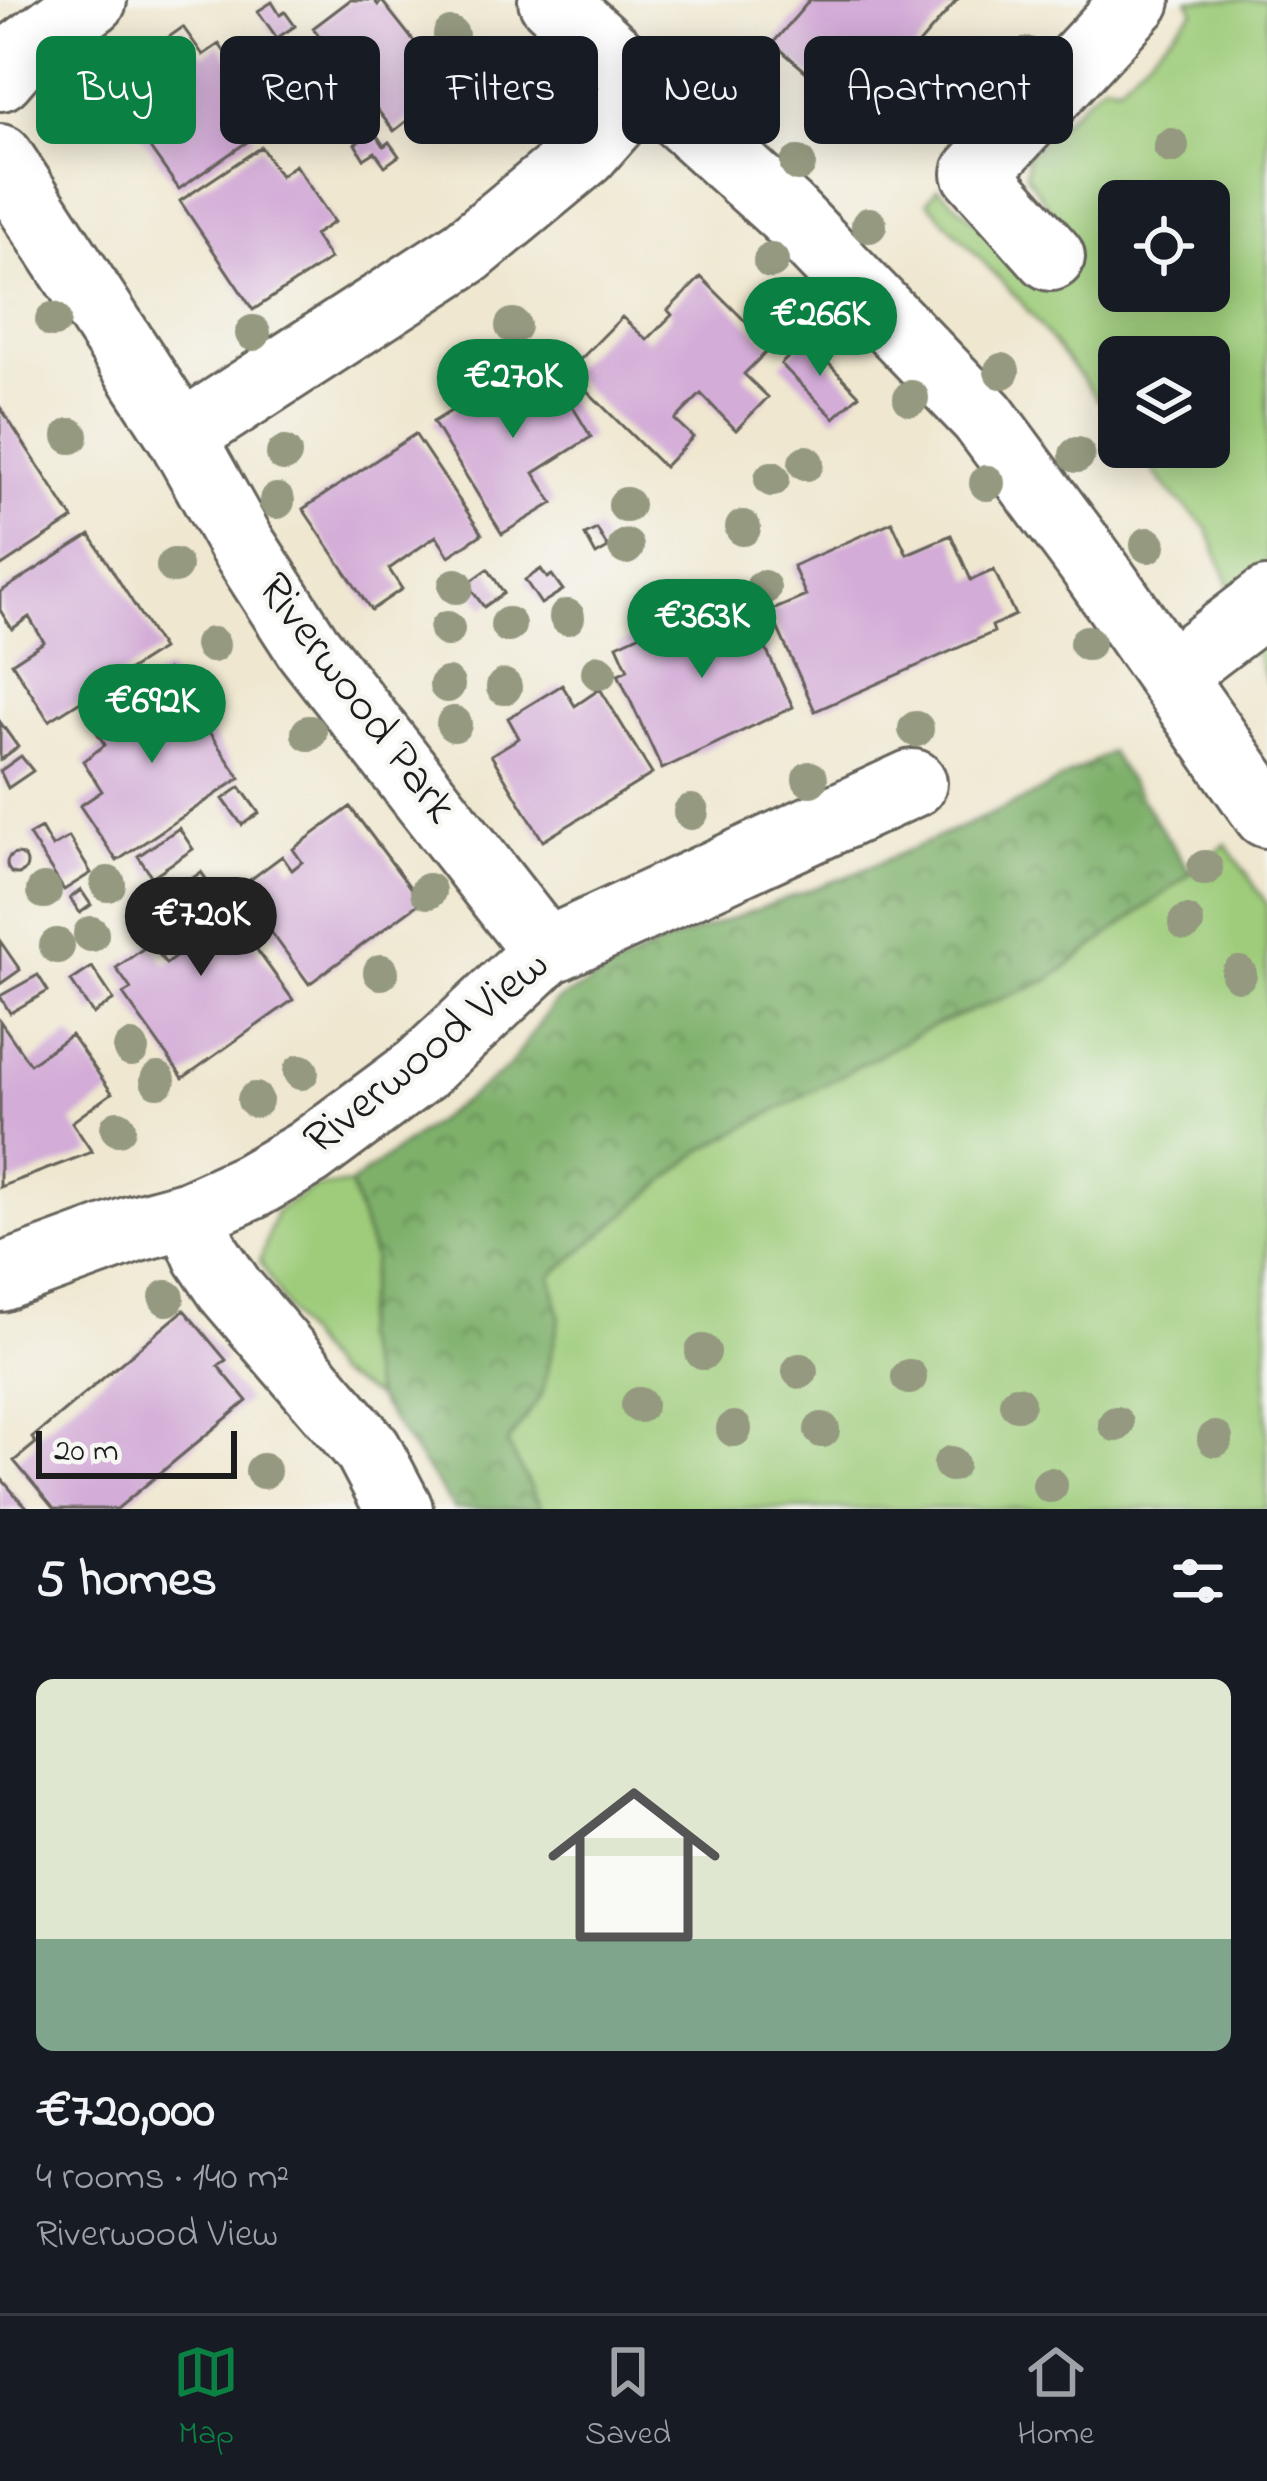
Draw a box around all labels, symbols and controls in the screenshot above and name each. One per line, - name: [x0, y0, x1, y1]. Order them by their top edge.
- chip: Buy: [36, 36, 196, 144]
- chip: Rent: [220, 36, 380, 144]
- chip: Filters: [404, 36, 598, 144]
- chip: New: [622, 36, 780, 144]
- chip: Apartment: [804, 36, 1073, 144]
- map controls: [1098, 180, 1230, 468]
- button: locate: [1098, 180, 1230, 312]
- pin: €266K: [736, 277, 904, 379]
- text: €266K: [770, 287, 870, 344]
- button: layers: [1098, 336, 1230, 468]
- pin: €270K: [429, 339, 597, 441]
- text: €270K: [464, 349, 562, 406]
- street label: Riverwood Park: [238, 559, 474, 840]
- pin: €363K: [618, 579, 786, 681]
- text: €363K: [654, 589, 750, 646]
- pin: €692K: [68, 664, 236, 766]
- text: €692K: [105, 674, 199, 731]
- pin: €720K: [117, 877, 285, 979]
- text: €720K: [152, 887, 250, 944]
- street label: Riverwood View: [289, 932, 565, 1174]
- scale bar: [36, 1425, 237, 1478]
- text: 20 m: [54, 1428, 119, 1476]
- text: 5 homes: [36, 1544, 217, 1619]
- icon: filters: [1165, 1548, 1231, 1614]
- icon: home: [526, 1757, 742, 1973]
- text: €720,000: [36, 2075, 215, 2150]
- text: 4 rooms · 140 m²: [36, 2150, 289, 2207]
- text: Riverwood View: [36, 2207, 278, 2264]
- tab: Map: [173, 2339, 239, 2459]
- tab: Saved: [585, 2339, 671, 2459]
- tab: Home: [1017, 2339, 1094, 2459]

